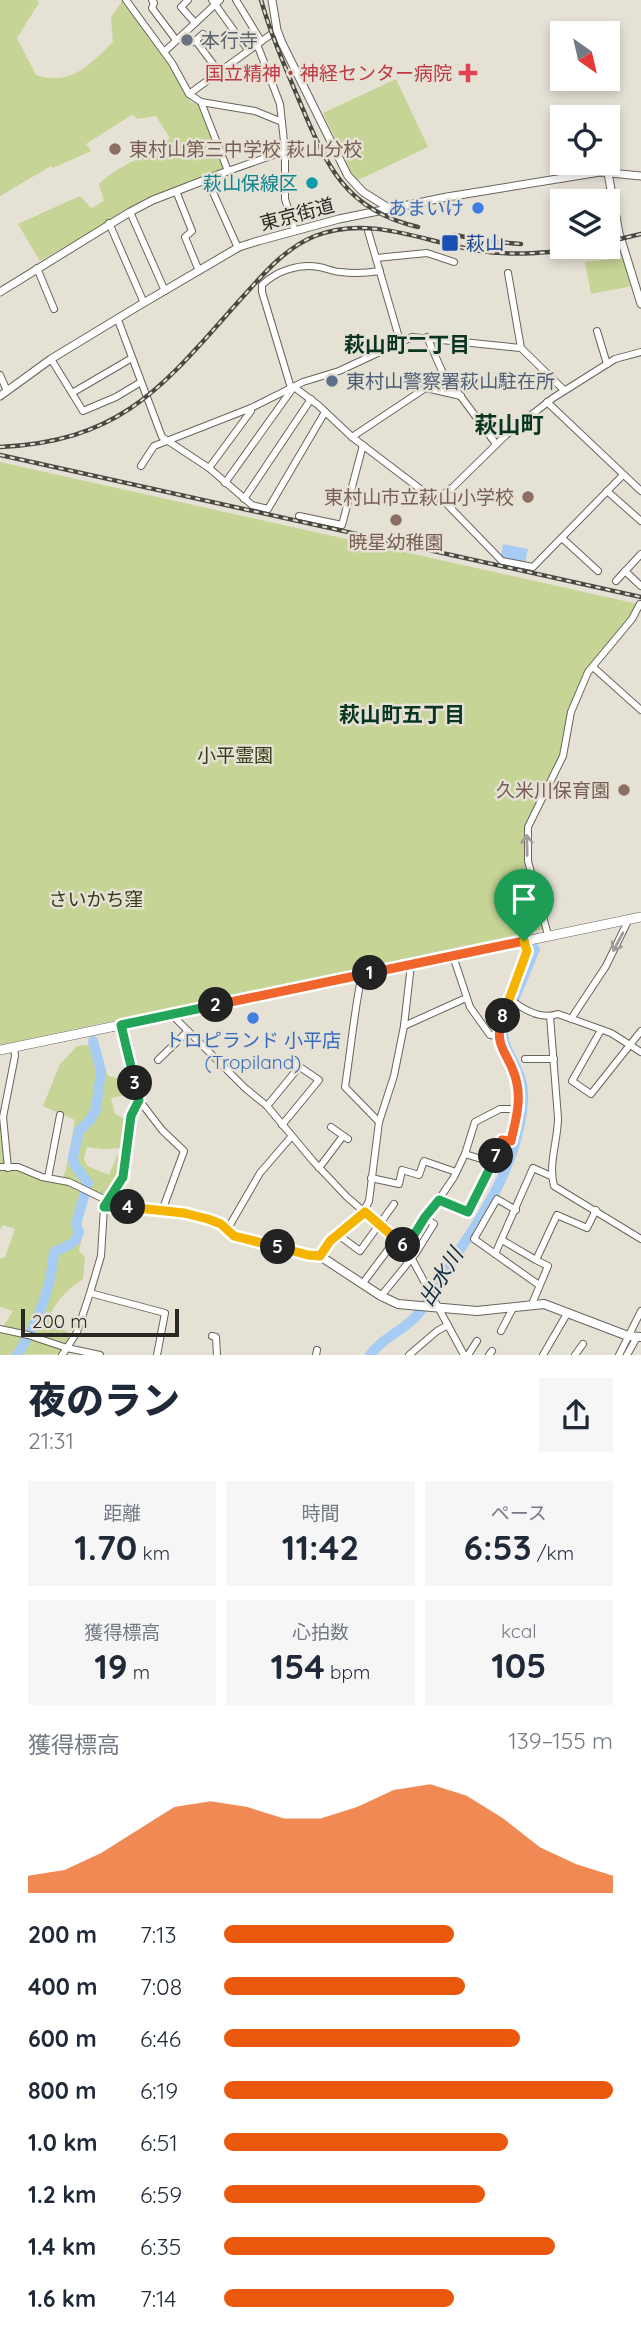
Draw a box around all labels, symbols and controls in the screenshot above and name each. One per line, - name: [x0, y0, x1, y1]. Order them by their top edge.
- north arrow: [550, 21, 620, 91]
- map controls: [550, 21, 620, 259]
- place label: 本行寺: [201, 28, 258, 52]
- marker: 本行寺: [179, 32, 195, 48]
- place label: 国立精神・神経センター病院: [205, 61, 452, 85]
- marker: 国立精神・神経センター病院: [458, 63, 478, 83]
- button: locate: [550, 105, 620, 175]
- place label: 東村山第三中学校 萩山分校: [129, 137, 362, 161]
- marker: 東村山第三中学校 萩山分校: [107, 141, 123, 157]
- place label: 萩山保線区: [203, 171, 298, 195]
- marker: 萩山保線区: [304, 175, 320, 191]
- button: layers: [550, 189, 620, 259]
- street label: 東京街道: [257, 193, 337, 235]
- place label: あまいけ: [388, 196, 464, 220]
- marker: あまいけ: [470, 200, 486, 216]
- place label: 萩山: [466, 231, 504, 255]
- marker: 萩山: [440, 233, 460, 253]
- district label: 萩山町二丁目: [344, 331, 470, 357]
- place label: 東村山警察署萩山駐在所: [346, 369, 555, 393]
- marker: 東村山警察署萩山駐在所: [324, 373, 340, 389]
- district label: 萩山町: [475, 410, 544, 439]
- place label: 東村山市立萩山小学校: [324, 485, 514, 509]
- marker: 東村山市立萩山小学校: [520, 489, 536, 505]
- marker: 暁星幼稚園: [388, 512, 404, 528]
- place label: 暁星幼稚園: [348, 530, 444, 554]
- district label: 萩山町五丁目: [339, 701, 465, 727]
- park label: 小平霊園: [197, 743, 273, 767]
- place label: 久米川保育園: [496, 778, 610, 802]
- marker: 久米川保育園: [616, 782, 632, 798]
- one-way arrow: [520, 834, 534, 857]
- pin: [494, 869, 554, 941]
- icon: arrive: [505, 880, 543, 918]
- park label: さいかち窪: [48, 887, 144, 911]
- one-way arrow: [610, 932, 624, 952]
- pin: 1: [352, 956, 388, 990]
- text: 1: [366, 960, 373, 984]
- pin: 2: [198, 988, 234, 1023]
- text: 2: [210, 992, 221, 1016]
- pin: 8: [486, 998, 520, 1034]
- text: 8: [497, 1003, 508, 1027]
- marker: トロピランド 小平店 (Tropiland): [245, 1010, 261, 1026]
- place label: トロピランド 小平店 (Tropiland): [165, 1028, 341, 1074]
- pin: 3: [118, 1066, 152, 1100]
- text: 3: [129, 1070, 140, 1094]
- pin: 7: [478, 1138, 514, 1174]
- text: 7: [490, 1143, 501, 1167]
- pin: 4: [110, 1190, 146, 1224]
- text: 4: [122, 1194, 133, 1218]
- pin: 6: [386, 1228, 420, 1262]
- pin: 5: [260, 1230, 296, 1264]
- text: 6: [397, 1232, 408, 1256]
- text: 5: [272, 1234, 283, 1258]
- water label: 出水川: [412, 1241, 469, 1310]
- scale bar: [21, 1306, 178, 1338]
- text: 200 m: [32, 1309, 88, 1333]
- text: 夜のラン: [28, 1376, 180, 1424]
- button: share: [539, 1378, 613, 1452]
- text: 21:31: [28, 1426, 74, 1455]
- text: 距離: [103, 1501, 141, 1525]
- text: 時間: [301, 1501, 340, 1525]
- text: ペース: [491, 1501, 547, 1525]
- text: 1.70: [74, 1525, 137, 1569]
- text: 11:42: [282, 1525, 359, 1569]
- text: 6:53: [464, 1525, 531, 1569]
- text: km: [137, 1541, 170, 1565]
- text: /km: [531, 1541, 574, 1565]
- text: kcal: [501, 1619, 537, 1643]
- text: 獲得標高: [84, 1620, 160, 1644]
- text: 心拍数: [292, 1620, 349, 1644]
- text: 105: [491, 1643, 546, 1687]
- text: 19: [94, 1644, 128, 1688]
- text: 154: [271, 1644, 325, 1688]
- text: m: [128, 1660, 150, 1684]
- text: bpm: [325, 1660, 370, 1684]
- text: 139–155 m: [508, 1726, 613, 1755]
- text: 獲得標高: [28, 1730, 120, 1759]
- text: 200 m: [28, 1920, 97, 1949]
- text: 7:13: [140, 1920, 177, 1949]
- text: 400 m: [28, 1972, 97, 2001]
- text: 7:08: [140, 1972, 182, 2001]
- text: 600 m: [28, 2024, 97, 2053]
- text: 6:46: [140, 2024, 181, 2053]
- text: 800 m: [28, 2076, 97, 2105]
- text: 6:19: [140, 2076, 178, 2105]
- text: 1.0 km: [28, 2128, 98, 2157]
- text: 6:51: [140, 2128, 178, 2157]
- text: 1.2 km: [28, 2180, 97, 2209]
- text: 6:59: [140, 2180, 182, 2209]
- text: 1.4 km: [28, 2232, 96, 2261]
- text: 6:35: [140, 2232, 181, 2261]
- text: 1.6 km: [28, 2284, 96, 2313]
- text: 7:14: [140, 2284, 176, 2313]

